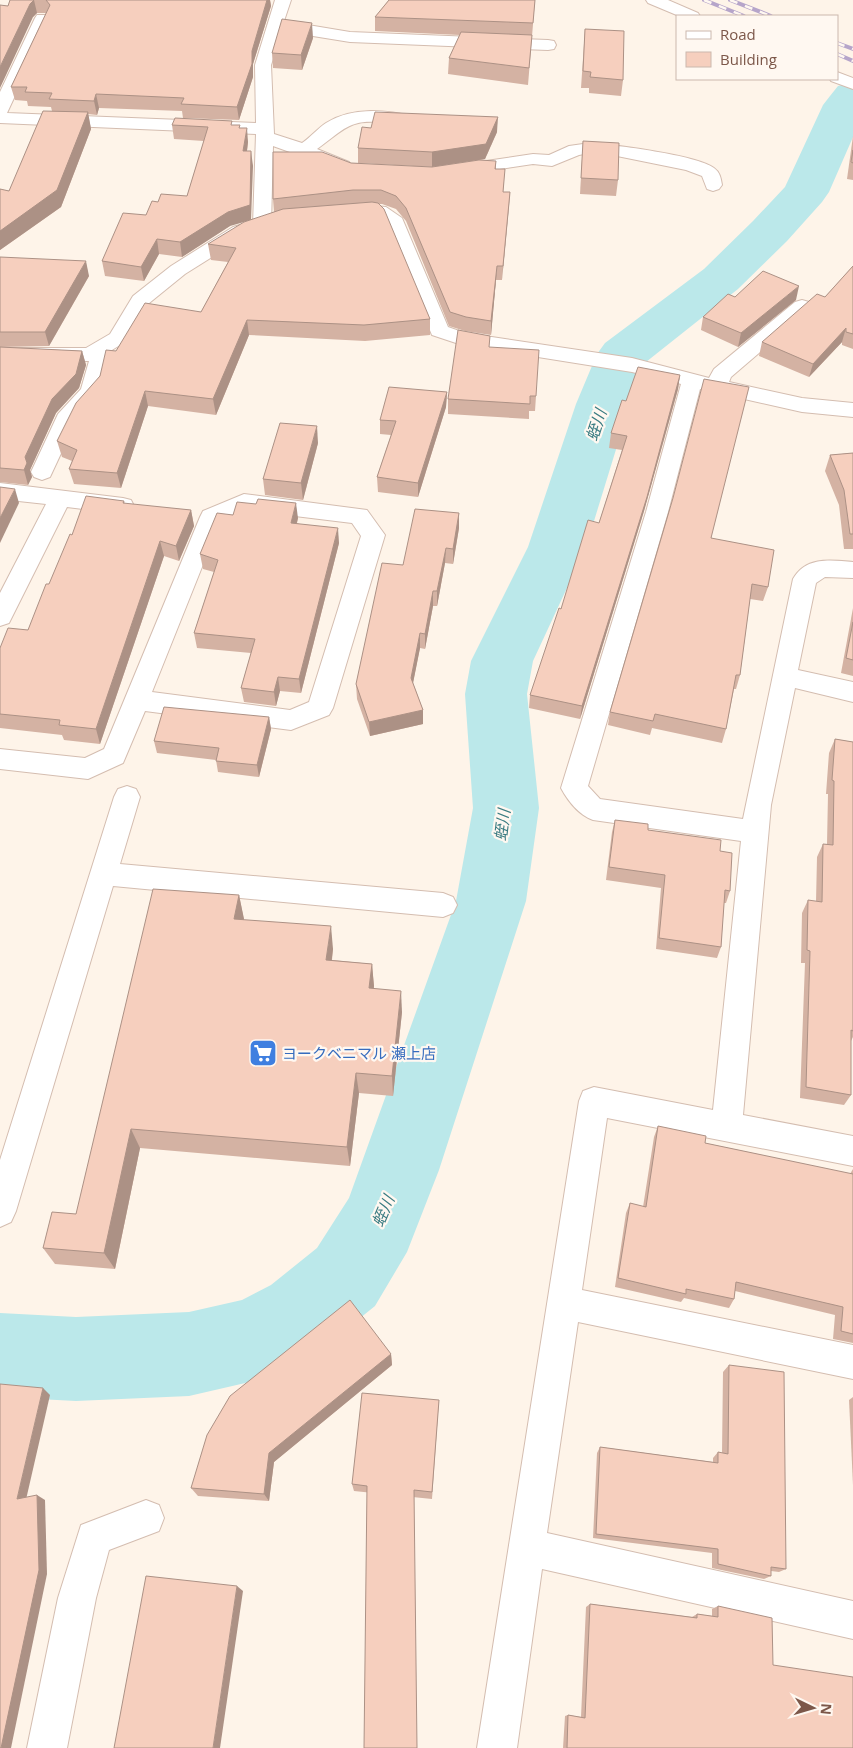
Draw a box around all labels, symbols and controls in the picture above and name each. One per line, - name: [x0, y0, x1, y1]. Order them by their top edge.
- legend: [676, 15, 838, 80]
- text: Road: [720, 24, 756, 44]
- text: Building: [720, 49, 777, 69]
- water label: 蛭川: [581, 404, 612, 444]
- water label: 蛭川: [489, 806, 515, 842]
- supermarket icon: ヨークベニマル 瀬上店: [248, 1038, 278, 1068]
- place label: ヨークベニマル 瀬上店: [282, 1043, 436, 1063]
- water label: 蛭川: [367, 1190, 400, 1230]
- north arrow: [788, 1683, 838, 1733]
- text: N: [816, 1703, 836, 1716]

